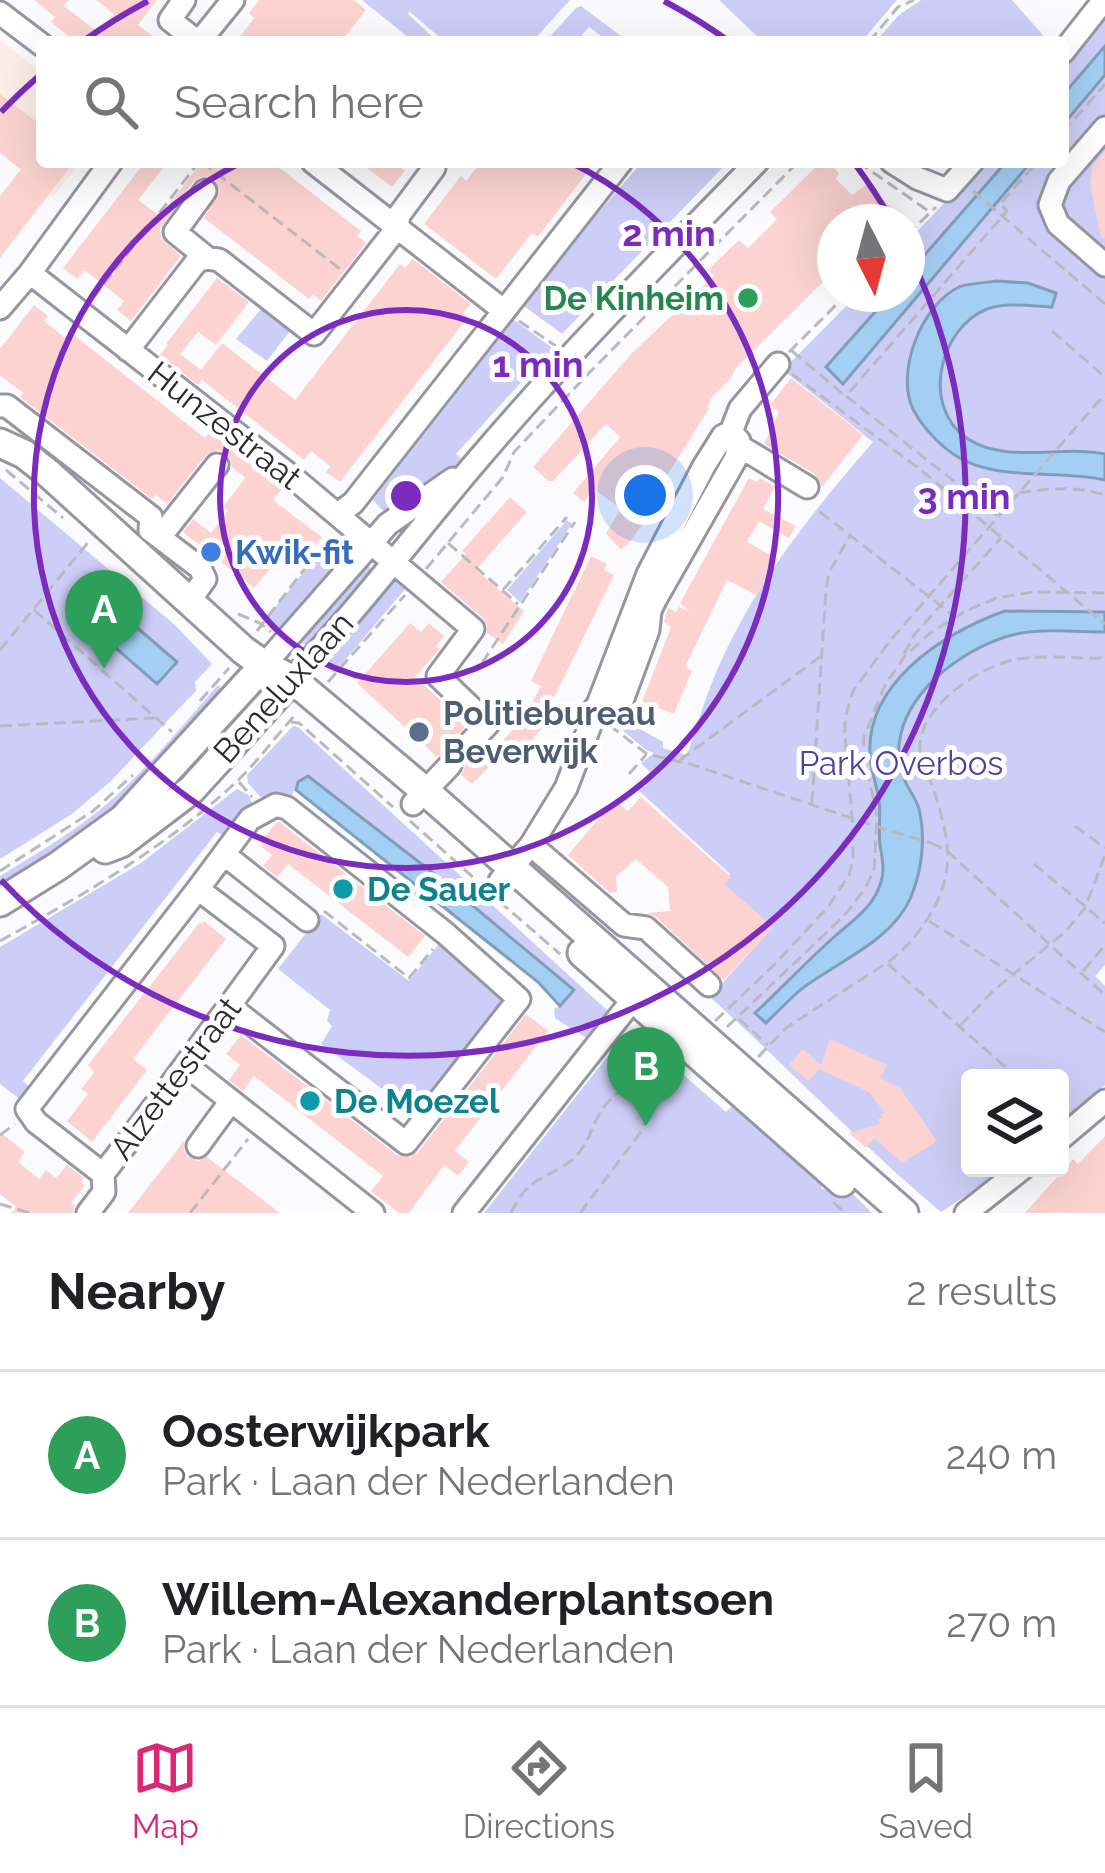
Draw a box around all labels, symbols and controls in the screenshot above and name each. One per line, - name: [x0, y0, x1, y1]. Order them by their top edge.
- search box: [36, 36, 1069, 168]
- icon: search: [78, 69, 144, 135]
- text: Search here: [174, 76, 424, 129]
- north arrow: [817, 204, 925, 312]
- text: 2 min: [622, 212, 716, 254]
- place label: De Kinheim: [543, 279, 724, 318]
- marker: De Kinheim: [735, 285, 761, 311]
- text: 1 min: [493, 343, 583, 385]
- street label: Hunzestraat: [140, 353, 309, 497]
- your location: [615, 465, 675, 525]
- centre of rings: [385, 475, 427, 517]
- text: 3 min: [917, 475, 1011, 517]
- place label: Kwik-fit: [235, 533, 354, 572]
- marker: Kwik-fit: [198, 539, 224, 565]
- pin: A: [65, 570, 143, 669]
- street label: Beneluxlaan: [206, 604, 361, 771]
- place label: Politiebureau Beverwijk: [443, 694, 656, 771]
- marker: Politiebureau Beverwijk: [406, 719, 432, 745]
- park label: Park Overbos: [799, 744, 1003, 783]
- place label: De Sauer: [367, 870, 511, 909]
- marker: De Sauer: [330, 876, 356, 902]
- street label: Alzettestraat: [102, 990, 249, 1167]
- pin: B: [607, 1027, 685, 1126]
- map controls: [961, 1069, 1069, 1177]
- button: layers: [961, 1069, 1069, 1177]
- place label: De Moezel: [334, 1082, 500, 1121]
- marker: De Moezel: [297, 1088, 323, 1114]
- text: Nearby: [48, 1261, 225, 1321]
- text: 2 results: [906, 1268, 1057, 1314]
- text: Oosterwijkpark: [162, 1405, 490, 1458]
- text: A: [74, 1432, 100, 1478]
- text: 240 m: [946, 1432, 1057, 1478]
- text: Park · Laan der Nederlanden: [162, 1458, 675, 1504]
- text: Willem-Alexanderplantsoen: [162, 1573, 774, 1626]
- text: B: [74, 1600, 100, 1646]
- text: 270 m: [946, 1600, 1057, 1646]
- text: Park · Laan der Nederlanden: [162, 1626, 675, 1672]
- tab: Map: [132, 1735, 199, 1846]
- tab: Directions: [463, 1735, 615, 1846]
- tab: Saved: [879, 1735, 973, 1846]

